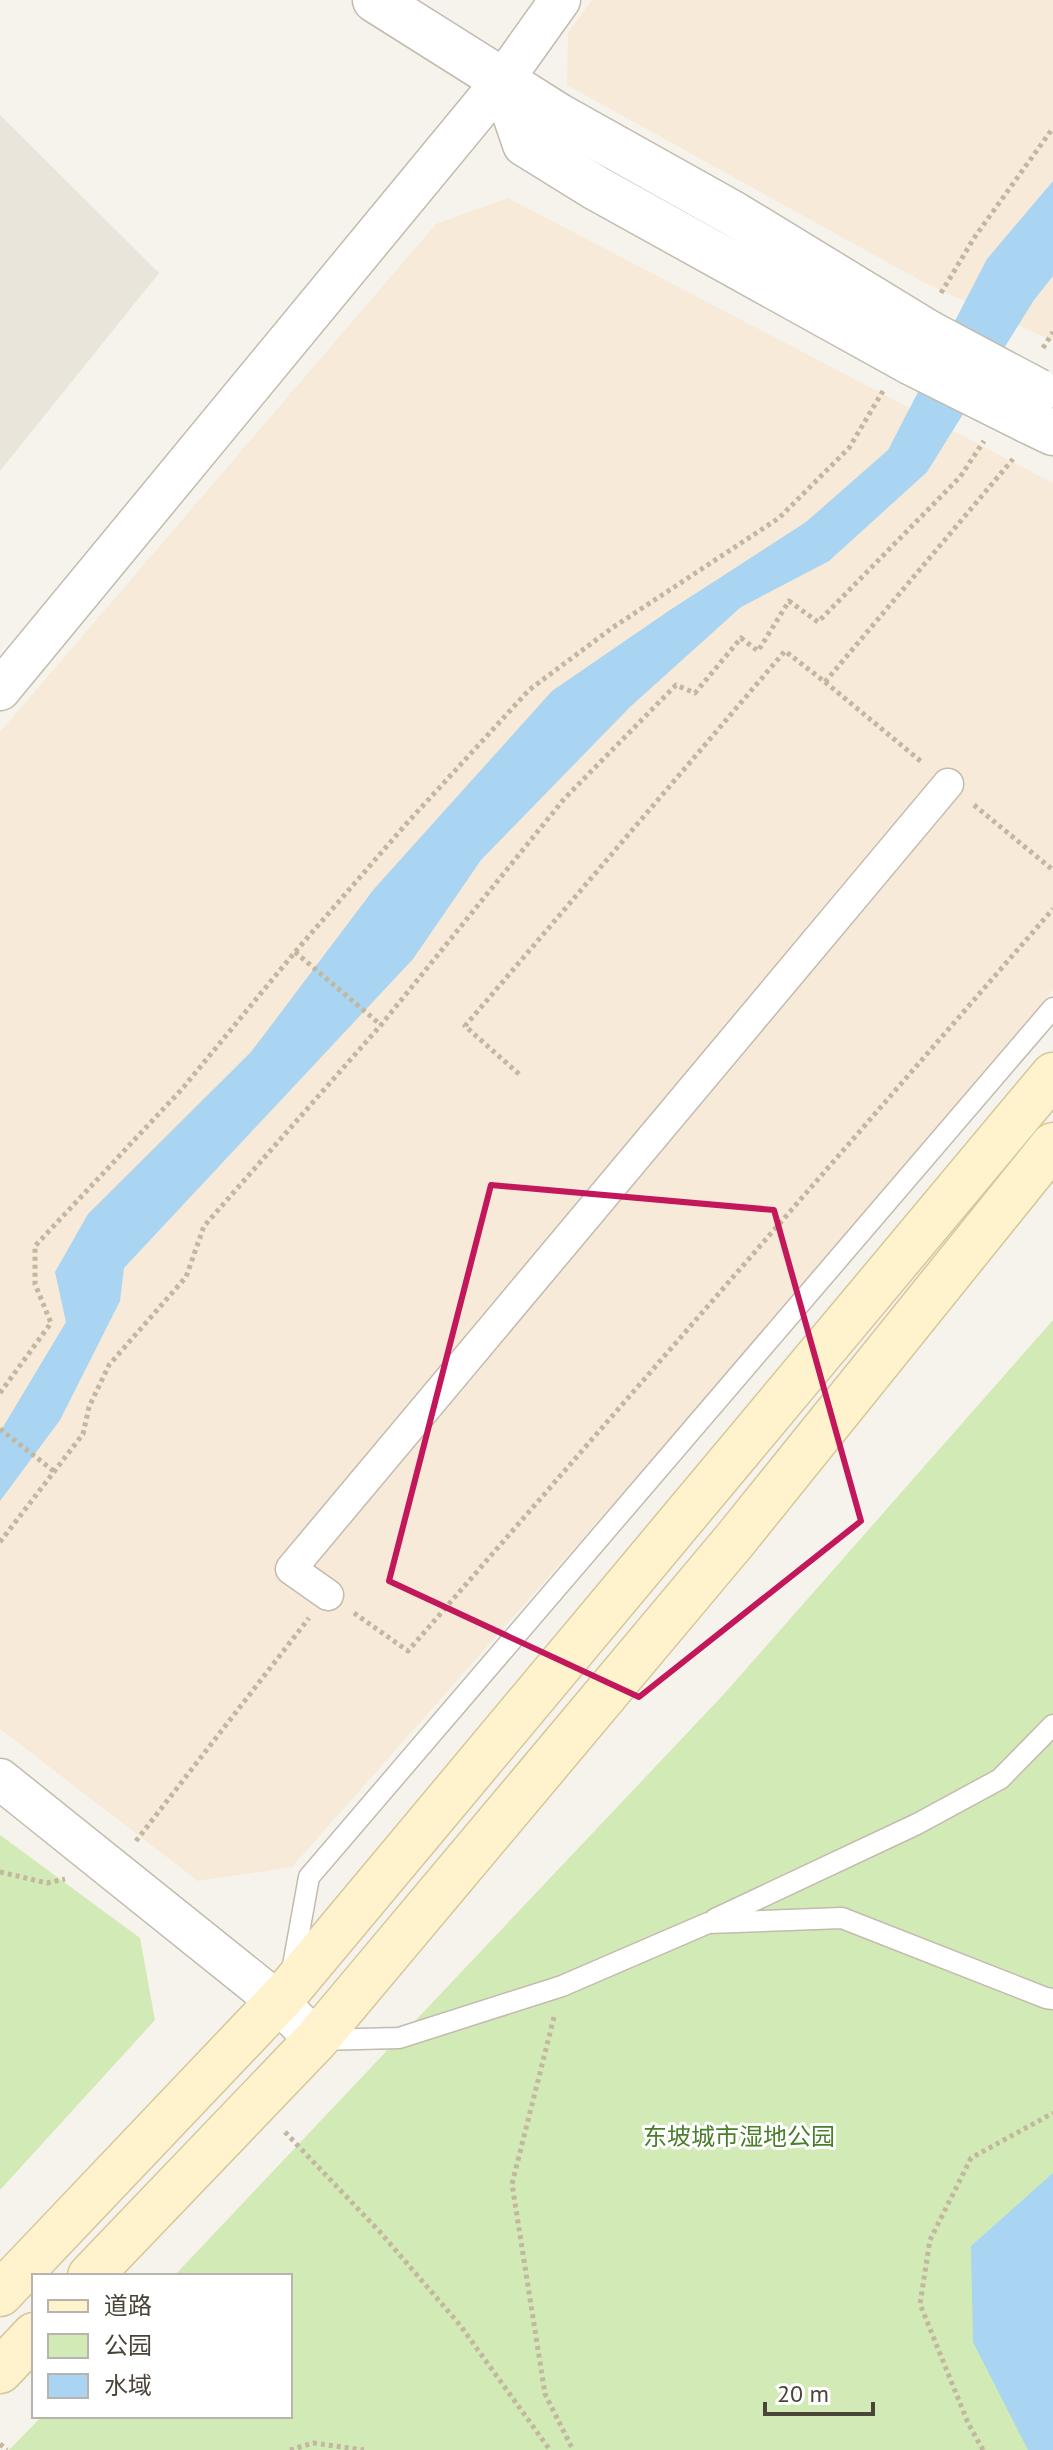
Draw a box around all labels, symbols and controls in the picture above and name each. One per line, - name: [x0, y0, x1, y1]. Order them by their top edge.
- park label: 东坡城市湿地公园: [643, 2121, 835, 2152]
- legend: [32, 2274, 292, 2418]
- text: 道路: [104, 2290, 152, 2321]
- text: 公园: [104, 2330, 152, 2361]
- scale bar: [765, 2366, 873, 2416]
- text: 水域: [104, 2370, 152, 2401]
- text: 20 m: [777, 2378, 829, 2409]

